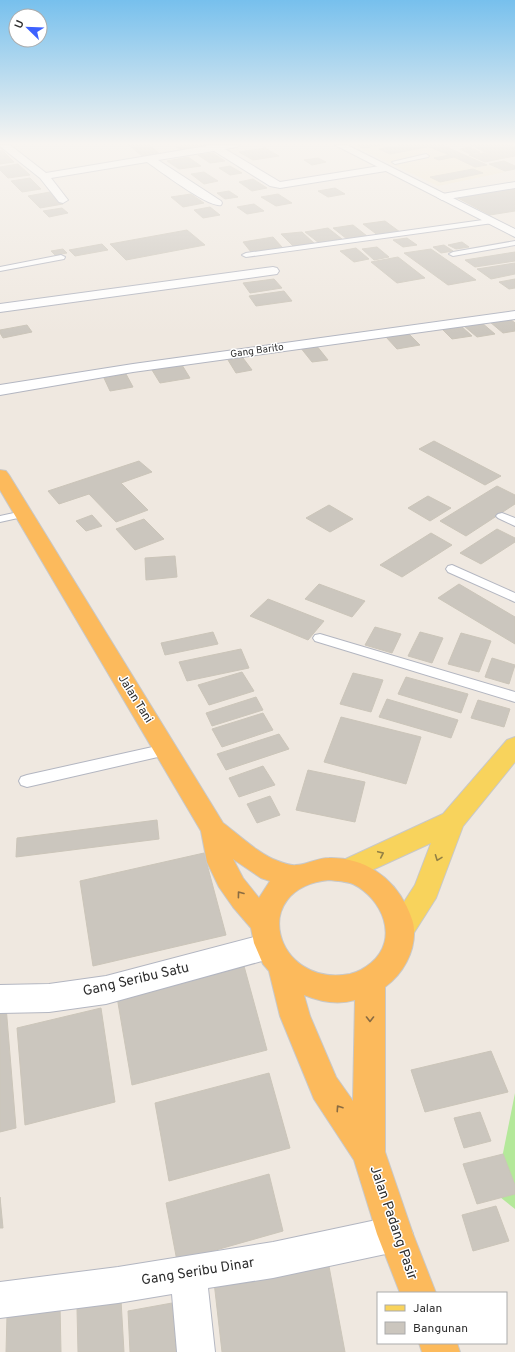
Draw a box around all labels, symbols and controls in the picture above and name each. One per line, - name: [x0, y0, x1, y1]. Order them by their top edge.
- north arrow: [8, 8, 48, 48]
- text: U: [12, 18, 28, 31]
- street label: Gang Barito: [229, 341, 285, 361]
- street label: Jalan Tani: [114, 672, 156, 726]
- one-way arrow: [377, 851, 384, 859]
- one-way arrow: [435, 854, 443, 861]
- one-way arrow: [237, 891, 245, 898]
- street label: Gang Seribu Satu: [81, 960, 191, 1000]
- one-way arrow: [366, 1016, 374, 1022]
- one-way arrow: [337, 1106, 344, 1113]
- street label: Jalan Padang Pasir: [365, 1164, 421, 1283]
- street label: Gang Seribu Dinar: [140, 1255, 256, 1289]
- legend: [377, 1292, 507, 1344]
- text: Jalan: [413, 1301, 442, 1317]
- text: Bangunan: [413, 1321, 468, 1337]

